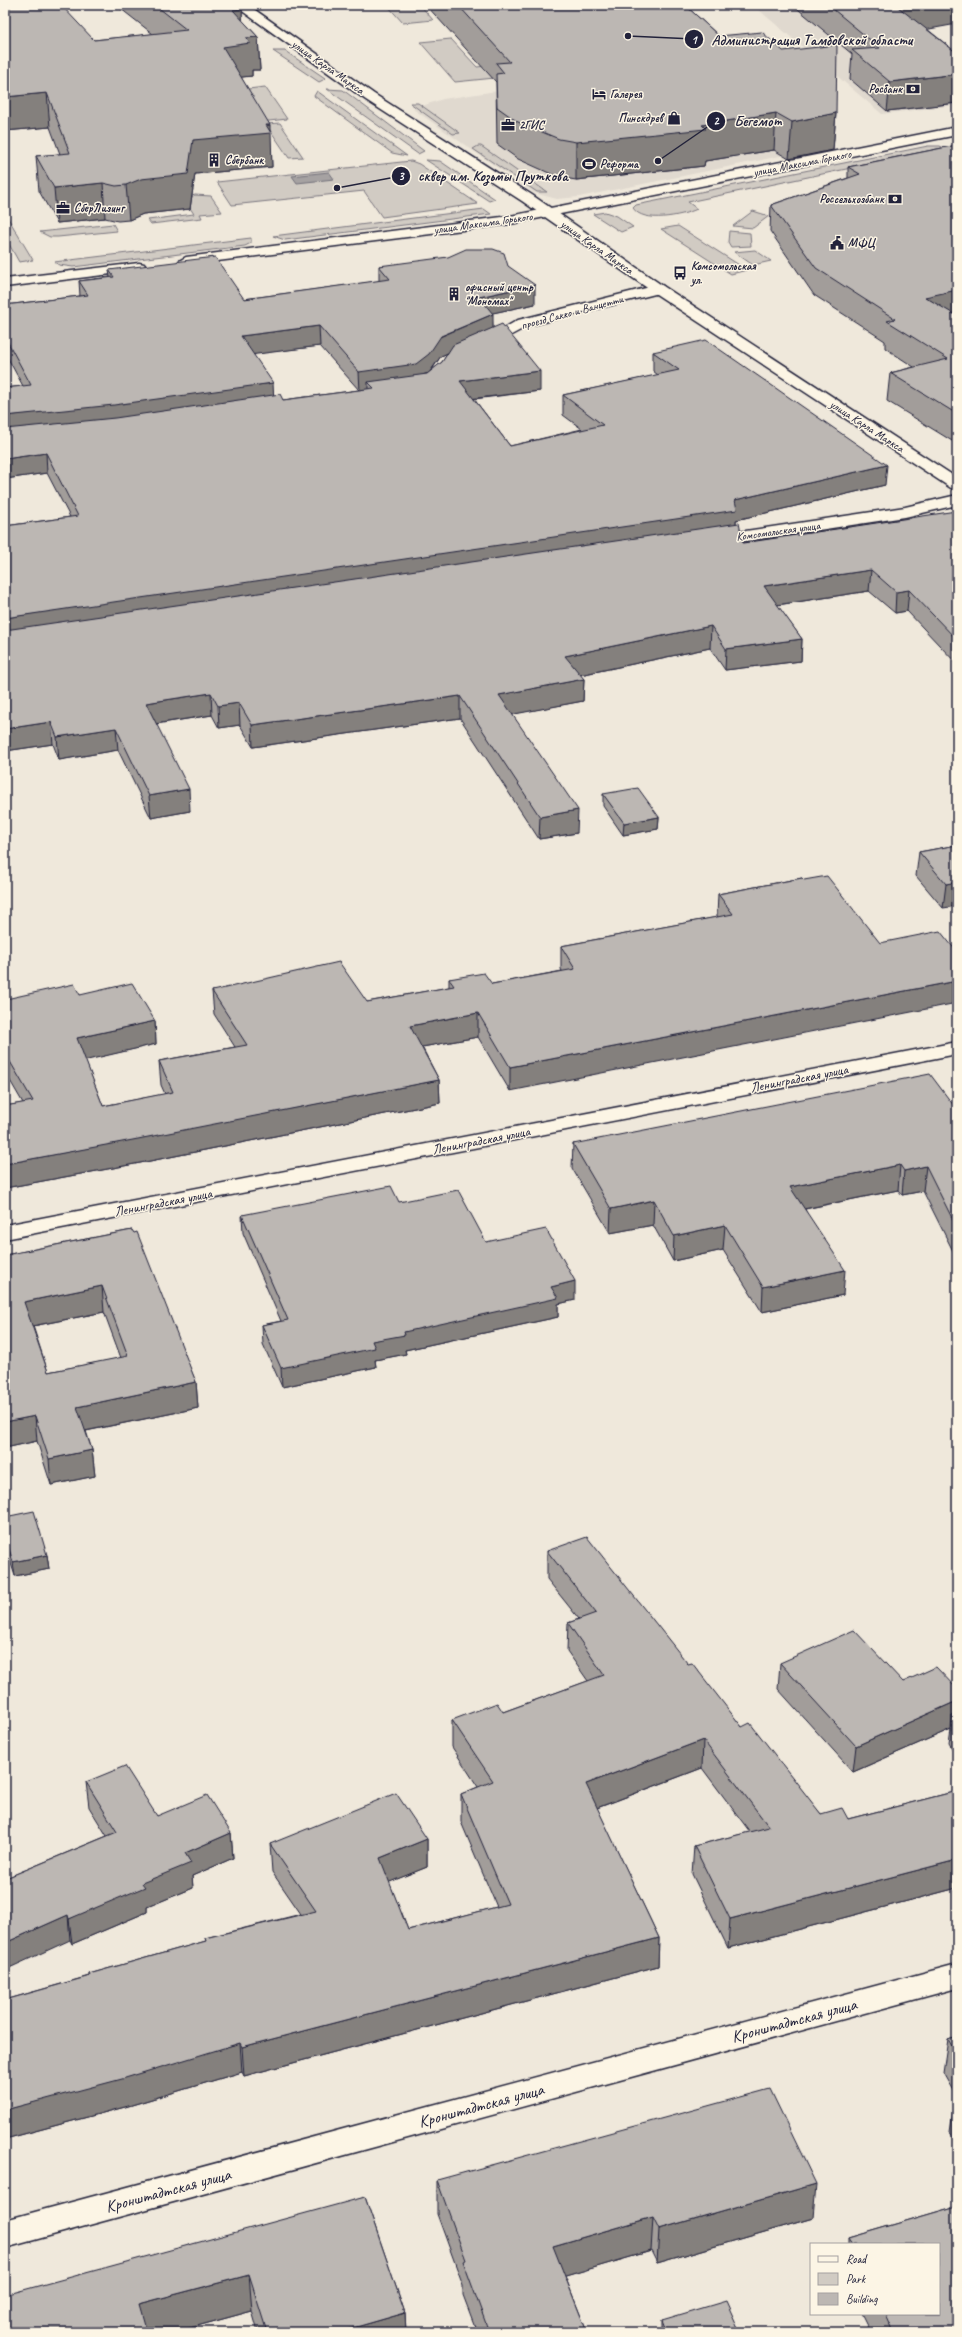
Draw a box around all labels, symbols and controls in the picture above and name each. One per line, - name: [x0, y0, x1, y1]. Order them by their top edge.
- callout: Администрация Тамбовской области: [684, 26, 919, 53]
- text: Администрация Тамбовской области: [712, 31, 914, 50]
- text: 1: [691, 32, 698, 48]
- street label: улица Карла Маркса: [288, 35, 368, 98]
- place label: Росбанк: [869, 81, 903, 97]
- bank icon: Росбанк: [905, 81, 921, 97]
- hotel icon: Галерея: [591, 86, 607, 102]
- place label: Галерея: [610, 86, 642, 102]
- callout: Бегемот: [706, 108, 789, 135]
- place label: Пинскдрев: [618, 110, 666, 126]
- shop icon: Пинскдрев: [666, 110, 682, 126]
- text: Бегемот: [734, 112, 783, 131]
- text: 2: [713, 113, 720, 129]
- office icon: 2ГИС: [500, 117, 516, 133]
- place label: 2ГИС: [519, 117, 546, 133]
- street label: улица Максима Горького: [751, 146, 853, 181]
- building icon: Сбербанк: [206, 152, 222, 168]
- place label: Сбербанк: [225, 152, 265, 168]
- sports icon: Реформа: [581, 156, 597, 172]
- place label: Реформа: [600, 156, 640, 172]
- callout: сквер им. Козьмы Пруткова: [391, 163, 574, 190]
- text: сквер им. Козьмы Пруткова: [418, 167, 569, 186]
- text: 3: [398, 168, 405, 184]
- place label: Россельхозбанк: [819, 191, 885, 207]
- bank icon: Россельхозбанк: [887, 191, 903, 207]
- office icon: СберЛизинг: [55, 200, 71, 216]
- place label: СберЛизинг: [74, 200, 126, 216]
- street label: улица Максима Горького: [432, 208, 534, 238]
- street label: улица Карла Маркса: [557, 215, 637, 278]
- public building icon: МФЦ: [829, 235, 845, 251]
- place label: МФЦ: [848, 235, 877, 251]
- place label: Комсомольская ул.: [690, 258, 756, 288]
- bus stop icon: Комсомольская ул.: [672, 265, 688, 281]
- place label: офисный центр "Мономах": [465, 279, 534, 309]
- building icon: офисный центр "Мономах": [446, 286, 462, 302]
- street label: проезд Сакко и Ванцетти: [519, 290, 626, 333]
- street label: улица Карла Маркса: [826, 396, 908, 456]
- street label: Комсомольская улица: [735, 517, 822, 545]
- street label: Ленинградская улица: [749, 1060, 851, 1096]
- street label: Ленинградская улица: [431, 1122, 533, 1158]
- street label: Ленинградская улица: [113, 1184, 215, 1220]
- street label: Кронштадтская улица: [729, 1993, 861, 2047]
- street label: Кронштадтская улица: [416, 2078, 548, 2132]
- street label: Кронштадтская улица: [103, 2163, 235, 2217]
- legend: [810, 2243, 940, 2315]
- text: Road: [846, 2251, 868, 2267]
- text: Park: [846, 2271, 867, 2287]
- text: Building: [846, 2291, 878, 2307]

